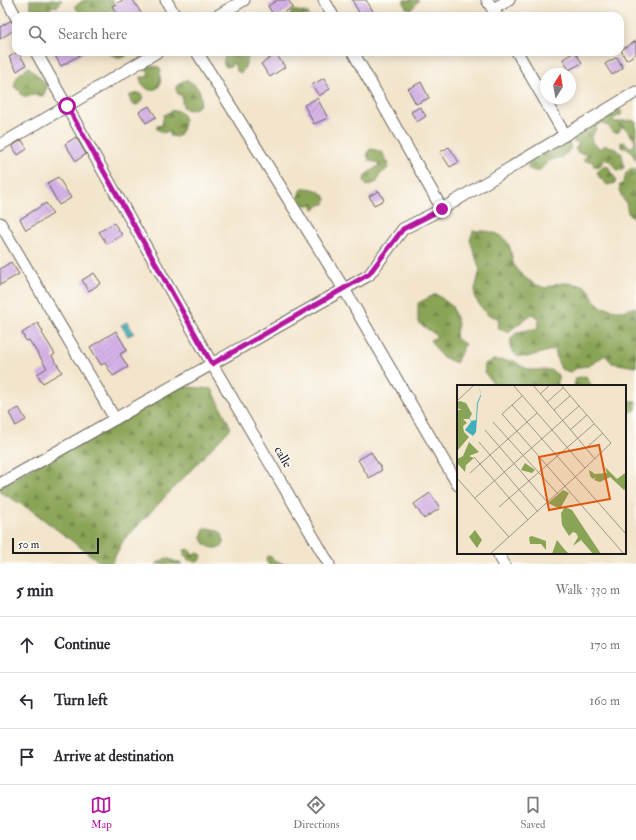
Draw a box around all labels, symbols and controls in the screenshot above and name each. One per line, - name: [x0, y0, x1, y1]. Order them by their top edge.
- search box: [12, 12, 624, 56]
- icon: search: [26, 23, 48, 45]
- text: Search here: [58, 25, 127, 44]
- north arrow: [540, 68, 576, 104]
- route start: [58, 97, 76, 115]
- route end: [433, 200, 451, 218]
- inset map: [457, 385, 626, 554]
- street label: calle: [270, 443, 296, 471]
- scale bar: [12, 536, 99, 555]
- text: 50 m: [18, 538, 39, 551]
- text: 5 min: [16, 580, 54, 601]
- text: Walk · 330 m: [556, 582, 620, 598]
- icon: ahead: [16, 634, 38, 656]
- text: Continue: [54, 635, 110, 654]
- text: 170 m: [590, 637, 620, 653]
- icon: left: [16, 690, 38, 712]
- text: Turn left: [54, 691, 108, 710]
- text: 160 m: [589, 693, 620, 709]
- icon: arrive: [16, 746, 38, 768]
- text: Arrive at destination: [54, 747, 174, 766]
- tab: Map: [90, 794, 112, 831]
- tab: Directions: [293, 794, 340, 831]
- tab: Saved: [520, 794, 546, 831]

